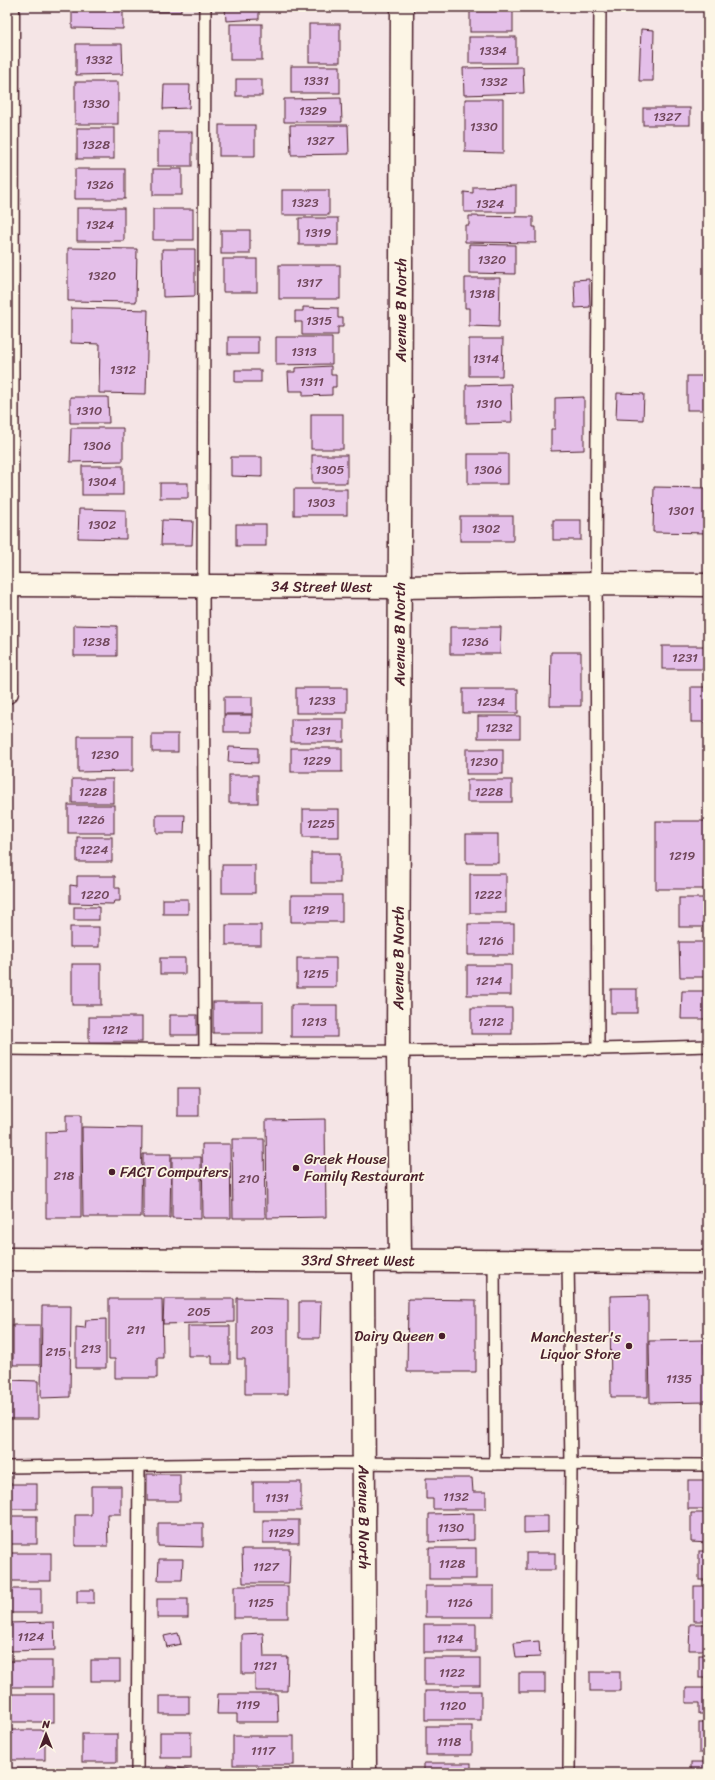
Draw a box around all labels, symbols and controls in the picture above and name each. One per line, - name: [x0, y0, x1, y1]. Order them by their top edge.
- house number: 1334: [479, 39, 507, 62]
- house number: 1332: [85, 48, 113, 71]
- house number: 1331: [303, 69, 329, 92]
- house number: 1332: [480, 70, 508, 93]
- house number: 1330: [82, 92, 110, 115]
- house number: 1329: [299, 99, 327, 122]
- house number: 1327: [653, 105, 682, 128]
- house number: 1330: [470, 115, 498, 138]
- house number: 1327: [306, 129, 335, 152]
- house number: 1328: [82, 133, 110, 156]
- house number: 1326: [86, 173, 114, 196]
- house number: 1323: [291, 191, 319, 214]
- house number: 1324: [476, 192, 504, 215]
- house number: 1324: [86, 213, 114, 236]
- house number: 1319: [305, 221, 331, 244]
- house number: 1320: [478, 248, 506, 271]
- street label: Avenue B North: [388, 258, 414, 363]
- house number: 1320: [88, 264, 116, 287]
- house number: 1317: [296, 271, 323, 294]
- house number: 1318: [469, 282, 495, 305]
- house number: 1315: [306, 309, 332, 332]
- house number: 1313: [291, 340, 317, 363]
- house number: 1314: [473, 347, 499, 370]
- house number: 1312: [110, 358, 136, 381]
- house number: 1311: [300, 370, 324, 393]
- house number: 1310: [476, 392, 502, 415]
- house number: 1310: [76, 399, 102, 422]
- house number: 1306: [83, 434, 111, 457]
- house number: 1305: [316, 458, 344, 481]
- house number: 1306: [474, 458, 502, 481]
- house number: 1304: [87, 470, 117, 493]
- house number: 1303: [307, 491, 335, 514]
- house number: 1301: [668, 499, 695, 522]
- house number: 1302: [88, 513, 117, 536]
- house number: 1302: [472, 517, 501, 540]
- street label: 34 Street West: [271, 573, 373, 600]
- street label: Avenue B North: [386, 582, 413, 687]
- house number: 1238: [82, 630, 110, 653]
- house number: 1236: [461, 630, 489, 653]
- house number: 1231: [672, 646, 698, 669]
- house number: 1233: [308, 689, 336, 712]
- house number: 1234: [477, 690, 505, 713]
- house number: 1232: [485, 716, 513, 739]
- house number: 1231: [305, 719, 331, 742]
- house number: 1230: [91, 743, 119, 766]
- house number: 1229: [303, 749, 331, 772]
- house number: 1230: [470, 750, 498, 773]
- house number: 1228: [79, 780, 107, 803]
- house number: 1228: [475, 780, 503, 803]
- house number: 1226: [77, 808, 105, 831]
- house number: 1225: [307, 812, 335, 835]
- house number: 1224: [80, 838, 108, 861]
- house number: 1219: [669, 844, 695, 867]
- house number: 1220: [81, 883, 109, 906]
- house number: 1222: [474, 883, 503, 906]
- house number: 1219: [303, 898, 329, 921]
- street label: Avenue B North: [385, 906, 412, 1011]
- house number: 1216: [478, 929, 504, 952]
- house number: 1215: [303, 962, 329, 985]
- house number: 1214: [476, 969, 502, 992]
- house number: 1213: [301, 1010, 327, 1033]
- house number: 1212: [478, 1010, 505, 1033]
- house number: 1212: [102, 1018, 129, 1041]
- place label: Greek House Family Restaurant: [304, 1146, 425, 1189]
- place label: FACT Computers: [120, 1159, 228, 1185]
- marker: Greek House Family Restaurant: [291, 1163, 301, 1173]
- house number: 218: [54, 1164, 75, 1187]
- marker: FACT Computers: [107, 1167, 117, 1177]
- house number: 210: [238, 1167, 260, 1190]
- street label: 33rd Street West: [301, 1247, 415, 1274]
- house number: 205: [187, 1300, 211, 1323]
- house number: 211: [127, 1318, 146, 1341]
- house number: 203: [251, 1318, 273, 1341]
- place label: Dairy Queen: [354, 1323, 434, 1349]
- place label: Manchester's Liquor Store: [531, 1324, 621, 1367]
- marker: Dairy Queen: [437, 1331, 447, 1341]
- house number: 213: [81, 1337, 101, 1360]
- house number: 215: [45, 1340, 67, 1363]
- marker: Manchester's Liquor Store: [624, 1341, 634, 1351]
- house number: 1135: [666, 1367, 692, 1390]
- street label: Avenue B North: [351, 1464, 377, 1569]
- house number: 1132: [443, 1485, 469, 1508]
- house number: 1131: [265, 1486, 289, 1509]
- house number: 1130: [438, 1516, 464, 1539]
- house number: 1129: [268, 1521, 294, 1544]
- house number: 1128: [439, 1552, 465, 1575]
- house number: 1127: [253, 1555, 281, 1578]
- house number: 1125: [248, 1591, 274, 1614]
- house number: 1126: [447, 1591, 473, 1614]
- house number: 1124: [18, 1625, 44, 1648]
- house number: 1124: [437, 1627, 463, 1650]
- house number: 1121: [253, 1654, 278, 1677]
- house number: 1122: [439, 1661, 466, 1684]
- house number: 1119: [236, 1693, 260, 1716]
- house number: 1120: [440, 1694, 466, 1717]
- north arrow: [26, 1714, 66, 1754]
- text: N: [41, 1715, 50, 1734]
- house number: 1118: [437, 1730, 461, 1753]
- house number: 1117: [251, 1739, 277, 1762]

